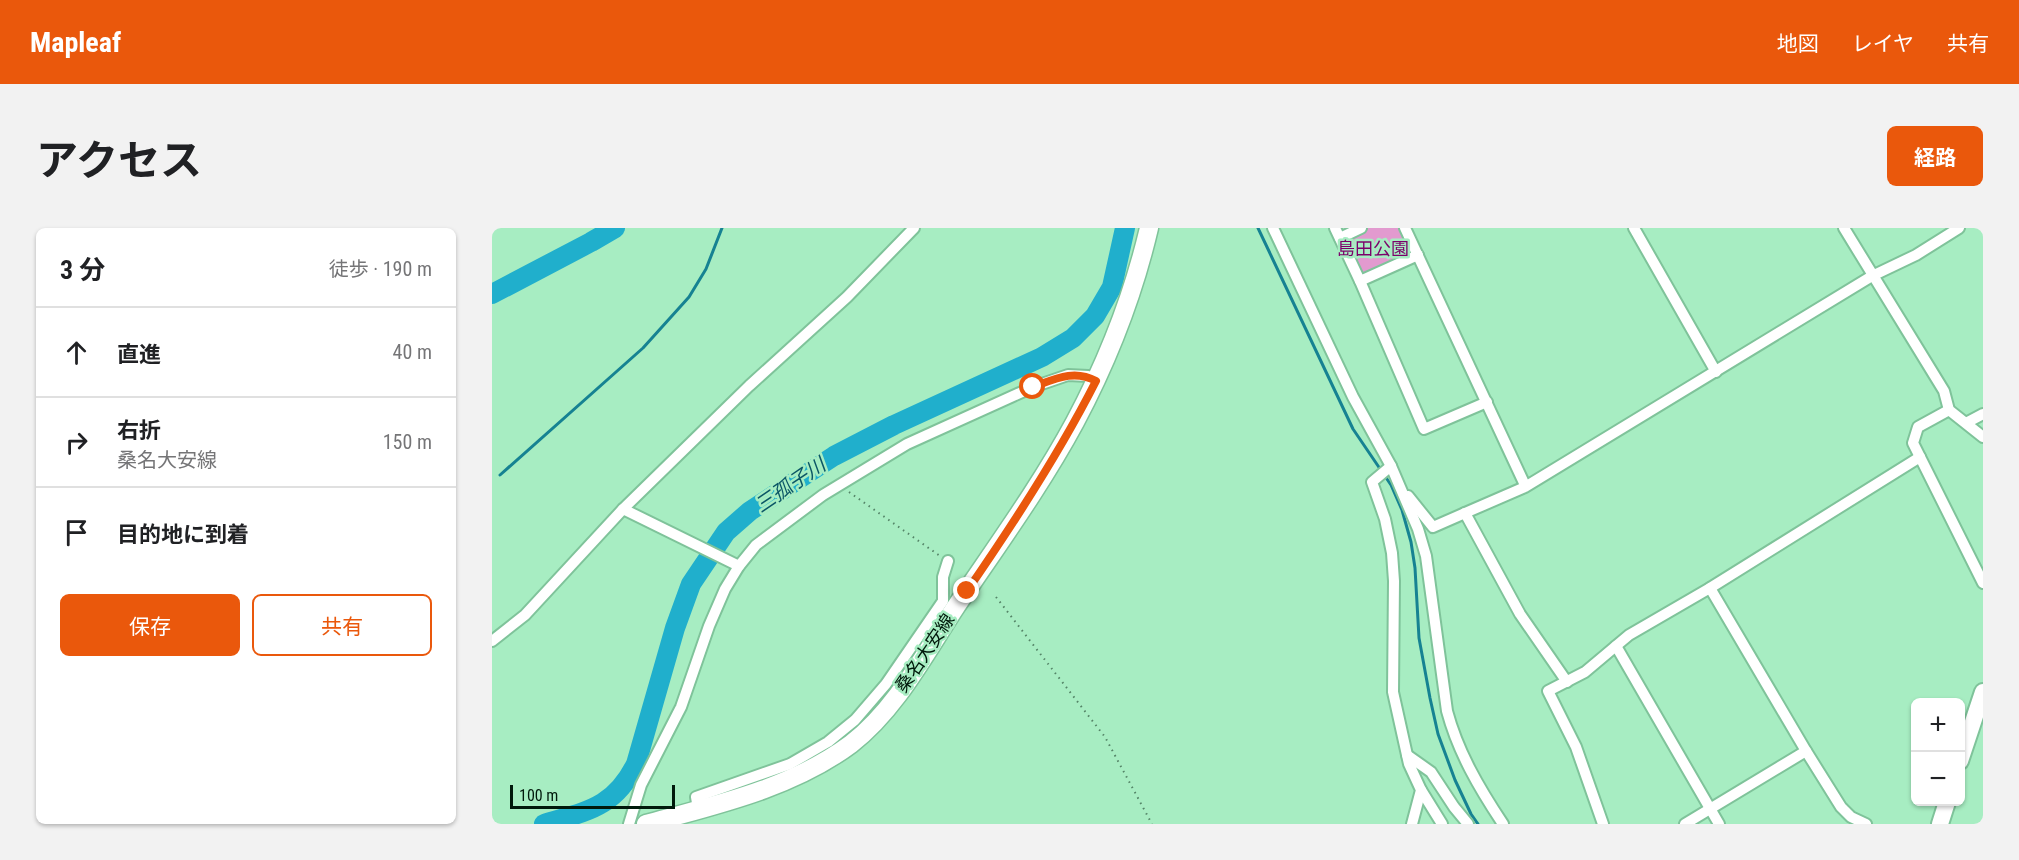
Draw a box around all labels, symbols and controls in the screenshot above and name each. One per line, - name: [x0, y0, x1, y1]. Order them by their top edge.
- text: Mapleaf: [30, 26, 121, 59]
- text: 地図: [1777, 32, 1819, 56]
- text: レイヤ: [1852, 32, 1914, 56]
- text: 共有: [1947, 32, 1989, 56]
- button: 経路: [1887, 126, 1983, 186]
- text: アクセス: [36, 136, 202, 185]
- park label: 島田公園: [1337, 238, 1409, 259]
- text: 3 分: [60, 255, 105, 285]
- text: 徒歩 · 190 m: [329, 257, 432, 281]
- icon: ahead: [60, 336, 93, 369]
- text: 40 m: [393, 340, 432, 364]
- text: 直進: [117, 342, 161, 367]
- route start: [1019, 373, 1045, 399]
- text: 右折: [117, 418, 161, 443]
- icon: right: [60, 426, 93, 459]
- text: 150 m: [383, 430, 432, 454]
- text: 桑名大安線: [117, 448, 217, 472]
- water label: 三孤子川: [750, 452, 832, 517]
- icon: arrive: [60, 516, 93, 549]
- text: 目的地に到着: [117, 522, 249, 547]
- route end: [953, 577, 979, 603]
- button: 保存: [60, 594, 240, 656]
- button: 共有: [252, 594, 432, 656]
- street label: 桑名大安線: [891, 610, 958, 696]
- map controls: [1911, 698, 1965, 806]
- button: +: [1911, 698, 1965, 752]
- button: −: [1911, 752, 1965, 806]
- scale bar: [510, 782, 675, 810]
- text: 100 m: [519, 786, 558, 805]

